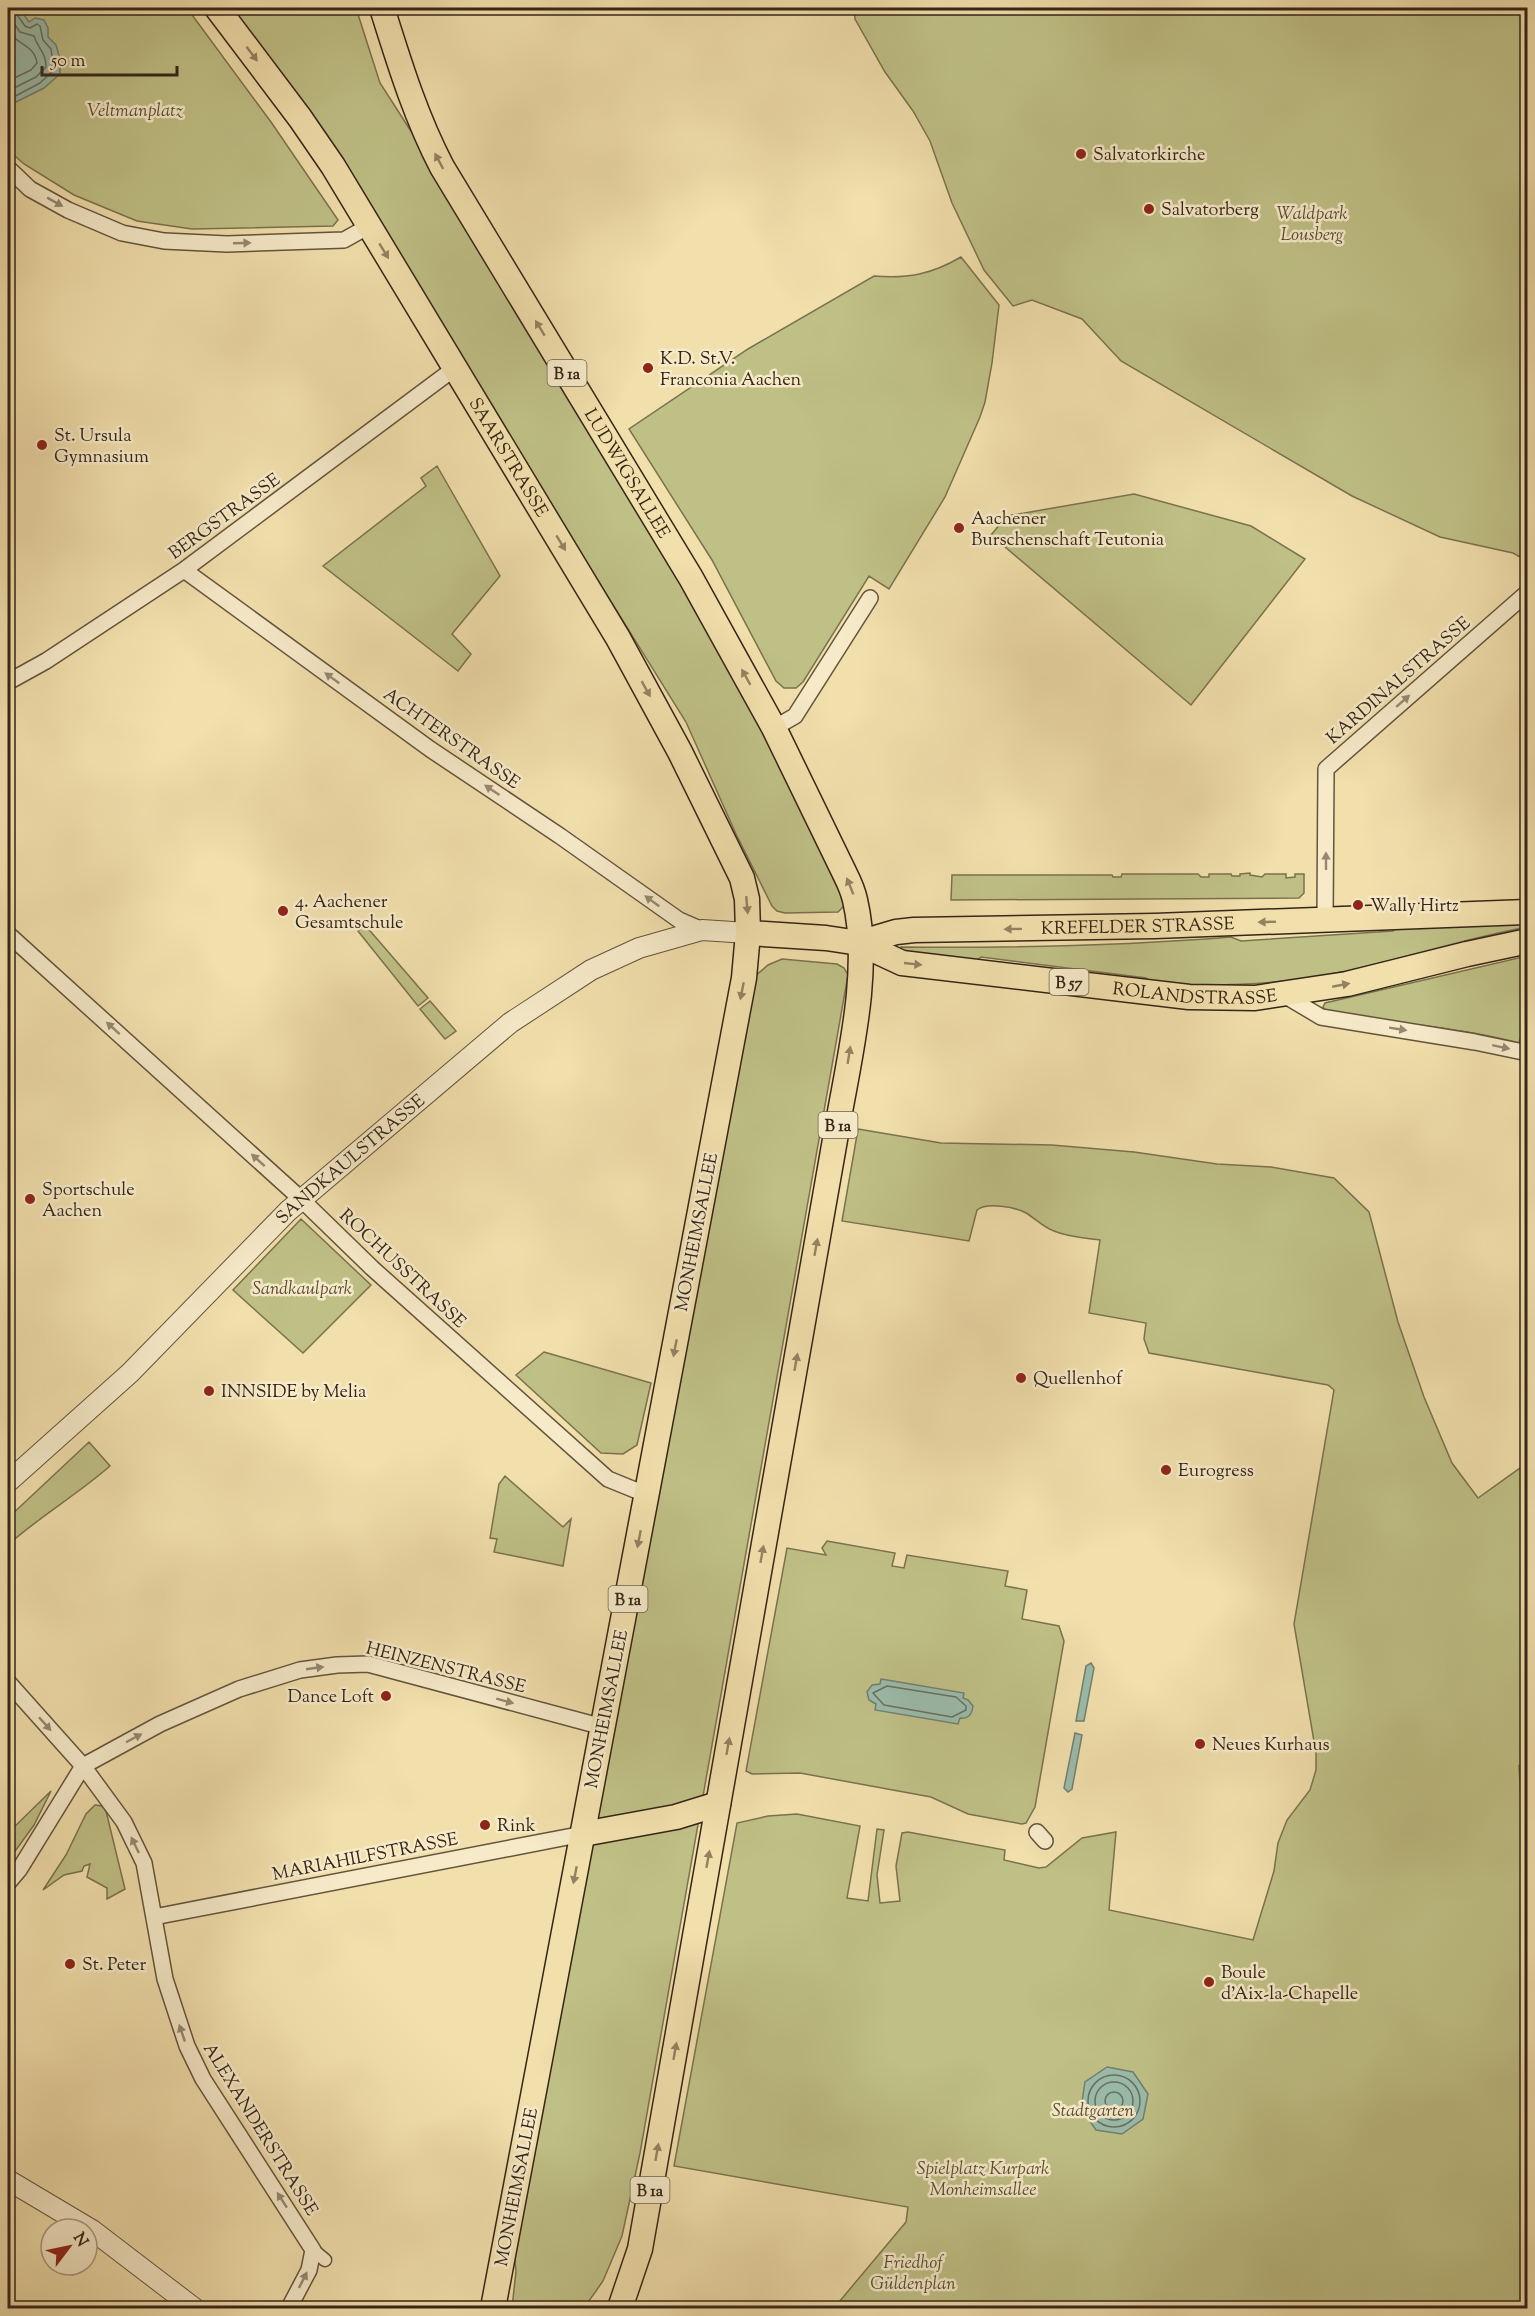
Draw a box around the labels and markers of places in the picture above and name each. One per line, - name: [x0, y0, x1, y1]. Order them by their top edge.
- place label: Salvatorkirche: [1093, 143, 1205, 169]
- marker: Salvatorkirche: [1074, 147, 1088, 161]
- place label: Salvatorberg: [1161, 198, 1259, 224]
- marker: Salvatorberg: [1142, 202, 1156, 216]
- place label: K.D. St.V. Franconia Aachen: [660, 347, 802, 394]
- marker: K.D. St.V. Franconia Aachen: [641, 361, 655, 375]
- place label: St. Ursula Gymnasium: [54, 424, 149, 471]
- marker: St. Ursula Gymnasium: [35, 438, 49, 452]
- place label: Aachener Burschenschaft Teutonia: [971, 507, 1164, 554]
- marker: Aachener Burschenschaft Teutonia: [952, 521, 966, 535]
- place label: 4. Aachener Gesamtschule: [295, 890, 403, 937]
- place label: Wally Hirtz: [1370, 894, 1459, 920]
- marker: Wally Hirtz: [1351, 898, 1365, 912]
- marker: 4. Aachener Gesamtschule: [276, 904, 290, 918]
- place label: Sportschule Aachen: [42, 1178, 135, 1225]
- marker: Sportschule Aachen: [23, 1192, 37, 1206]
- place label: Quellenhof: [1033, 1367, 1123, 1393]
- marker: Quellenhof: [1014, 1371, 1028, 1385]
- place label: INNSIDE by Melia: [221, 1380, 366, 1406]
- marker: INNSIDE by Melia: [202, 1384, 216, 1398]
- place label: Eurogress: [1178, 1459, 1254, 1485]
- marker: Eurogress: [1159, 1463, 1173, 1477]
- place label: Dance Loft: [288, 1685, 374, 1711]
- marker: Dance Loft: [379, 1689, 393, 1703]
- place label: Neues Kurhaus: [1212, 1733, 1330, 1759]
- marker: Neues Kurhaus: [1193, 1737, 1207, 1751]
- place label: Rink: [497, 1814, 536, 1840]
- marker: Rink: [478, 1818, 492, 1832]
- place label: St. Peter: [82, 1953, 146, 1979]
- marker: St. Peter: [63, 1957, 77, 1971]
- place label: Boule d’Aix-la-Chapelle: [1221, 1961, 1358, 2008]
- marker: Boule d’Aix-la-Chapelle: [1202, 1975, 1216, 1989]

